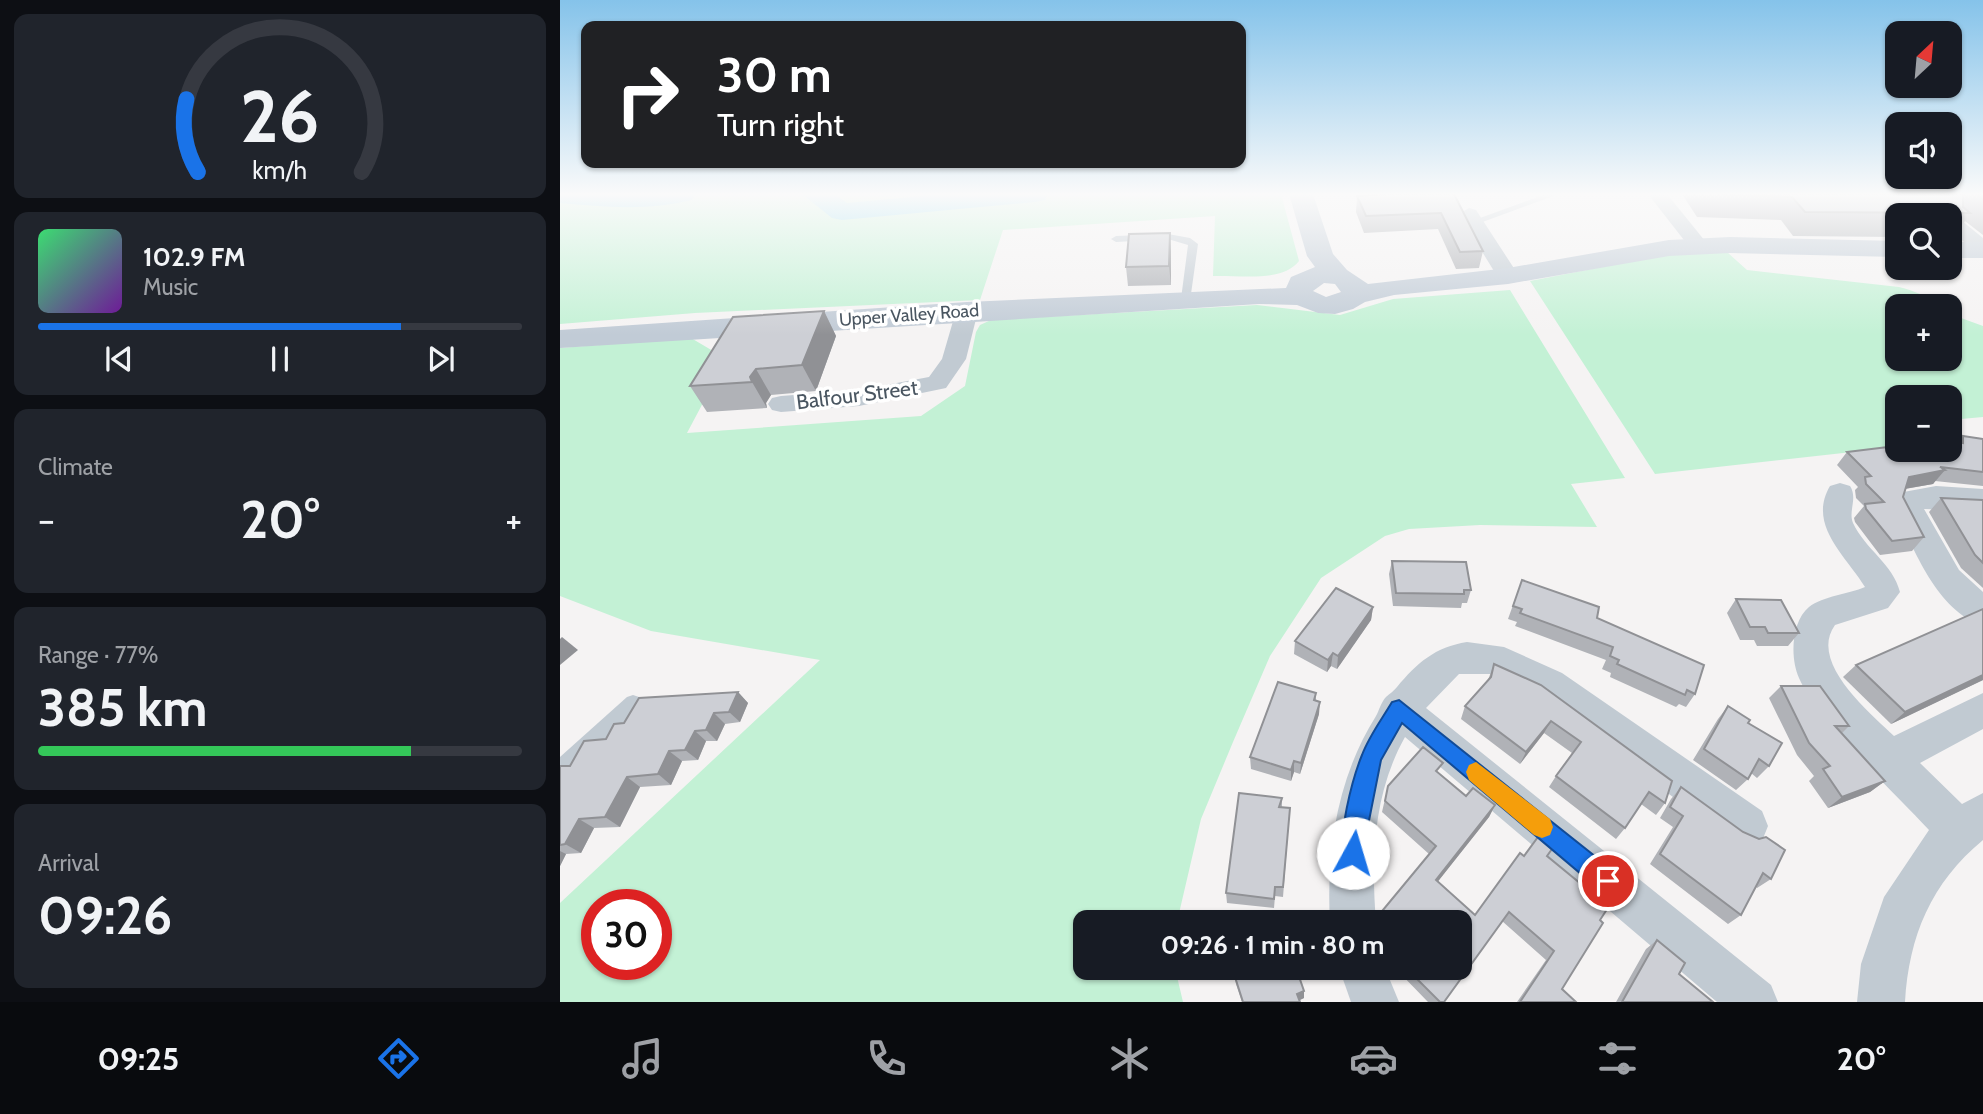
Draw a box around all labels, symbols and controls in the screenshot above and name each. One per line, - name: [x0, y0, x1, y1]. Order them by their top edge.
- north arrow: [1885, 21, 1962, 98]
- map controls: [1885, 21, 1962, 462]
- text: 30 m: [717, 45, 832, 104]
- icon: right: [602, 49, 693, 140]
- text: 26: [240, 72, 320, 160]
- text: Turn right: [717, 105, 844, 144]
- button: sound: [1885, 112, 1962, 189]
- text: km/h: [253, 155, 307, 185]
- button: search: [1885, 203, 1962, 280]
- text: 102.9 FM: [143, 241, 245, 273]
- text: Music: [143, 273, 198, 301]
- button: +: [1885, 294, 1962, 371]
- street label: Upper Valley Road: [838, 299, 980, 331]
- icon: previous: [100, 340, 138, 378]
- icon: pause: [261, 340, 299, 378]
- icon: next: [422, 340, 460, 378]
- street label: Balfour Street: [795, 375, 919, 414]
- button: −: [1885, 385, 1962, 462]
- text: Climate: [38, 453, 113, 481]
- text: 20°: [240, 488, 320, 551]
- text: −: [38, 496, 55, 543]
- text: +: [505, 496, 522, 543]
- text: Range · 77%: [38, 641, 159, 669]
- text: 385 km: [38, 676, 207, 739]
- position arrow: [1316, 816, 1390, 890]
- text: Arrival: [38, 849, 99, 877]
- pin: [1578, 851, 1638, 911]
- icon: arrive: [1589, 862, 1627, 900]
- text: 09:26: [38, 884, 172, 947]
- speed limit sign: 30: [581, 889, 672, 980]
- text: 09:26 · 1 min · 80 m: [1161, 929, 1384, 961]
- icon: directions: [374, 1034, 423, 1083]
- icon: music: [618, 1034, 667, 1083]
- icon: phone: [862, 1034, 911, 1083]
- icon: climate: [1105, 1034, 1154, 1083]
- icon: car: [1349, 1034, 1398, 1083]
- icon: filters: [1593, 1034, 1642, 1083]
- text: 09:25: [97, 1039, 179, 1078]
- text: 20°: [1837, 1039, 1886, 1078]

